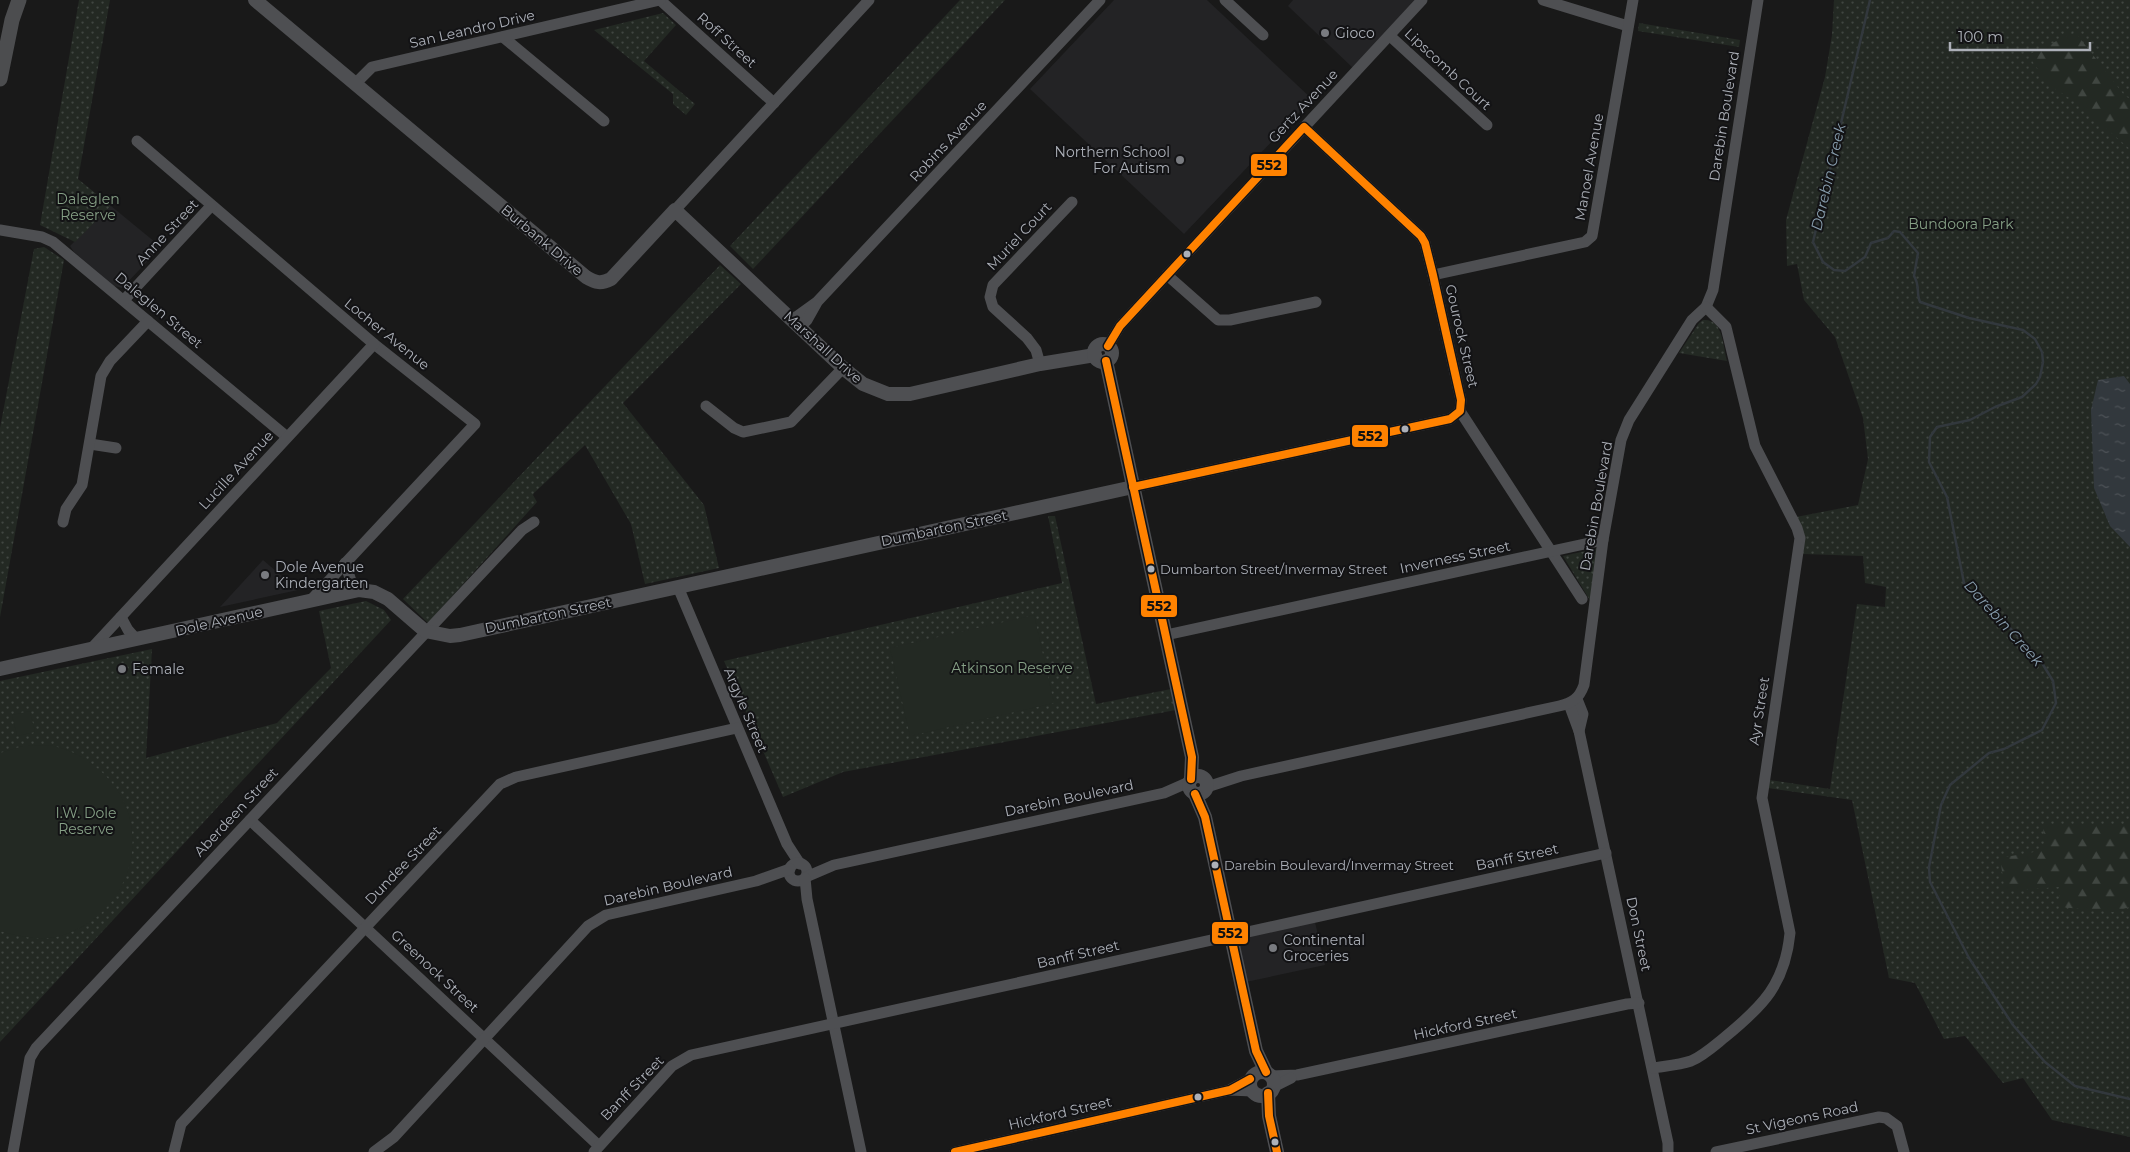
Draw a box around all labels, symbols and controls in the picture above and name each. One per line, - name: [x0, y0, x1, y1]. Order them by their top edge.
- street label: San Leandro Drive: [408, 6, 536, 52]
- street label: Roff Street: [693, 8, 761, 72]
- scale bar: [1950, 20, 2090, 52]
- place label: Gioco: [1335, 24, 1375, 42]
- street label: Lipscomb Court: [1401, 24, 1495, 114]
- marker: Gioco: [1319, 27, 1331, 39]
- text: 100 m: [1958, 27, 2003, 46]
- street label: Darebin Boulevard: [1705, 50, 1743, 182]
- street label: Gertz Avenue: [1264, 65, 1342, 147]
- street label: Robins Avenue: [906, 96, 990, 186]
- street label: Manoel Avenue: [1571, 112, 1607, 222]
- water label: Darebin Creek: [1806, 121, 1850, 232]
- place label: Northern School For Autism: [1055, 143, 1170, 177]
- line badge: 552: [1250, 153, 1288, 177]
- marker: Northern School For Autism: [1174, 154, 1186, 166]
- text: 552: [1257, 156, 1281, 174]
- park label: Daleglen Reserve: [56, 190, 120, 224]
- street label: Anne Street: [132, 195, 202, 269]
- street label: Muriel Court: [983, 198, 1056, 274]
- street label: Burbank Drive: [497, 201, 587, 279]
- park label: Bundoora Park: [1908, 215, 2014, 233]
- unlabelled marker: [1182, 249, 1192, 259]
- street label: Daleglen Street: [111, 268, 207, 352]
- street label: Gourock Street: [1441, 283, 1483, 390]
- street label: Locher Avenue: [341, 294, 433, 374]
- street label: Marshall Drive: [780, 307, 866, 387]
- line badge: 552: [1351, 424, 1389, 448]
- unlabelled marker: [1400, 424, 1410, 434]
- street label: Lucille Avenue: [195, 427, 277, 513]
- text: 552: [1358, 427, 1382, 445]
- street label: Darebin Boulevard: [1576, 440, 1616, 572]
- street label: Dumbarton Street: [879, 506, 1009, 550]
- street label: Inverness Street: [1398, 536, 1512, 577]
- place label: Dole Avenue Kindergarten: [275, 558, 369, 592]
- place label: Dumbarton Street/Invermay Street: [1160, 561, 1388, 577]
- marker: Dumbarton Street/Invermay Street: [1146, 564, 1156, 574]
- marker: Dole Avenue Kindergarten: [259, 569, 271, 581]
- water label: Darebin Creek: [1960, 576, 2048, 671]
- street label: Dumbarton Street: [483, 593, 613, 637]
- line badge: 552: [1140, 594, 1178, 618]
- text: 552: [1147, 597, 1171, 615]
- street label: Dole Avenue: [174, 602, 264, 640]
- park label: Atkinson Reserve: [951, 659, 1073, 677]
- place label: Female: [132, 660, 184, 678]
- marker: Female: [116, 663, 128, 675]
- street label: Argyle Street: [720, 665, 772, 756]
- street label: Ayr Street: [1745, 675, 1773, 746]
- street label: Aberdeen Street: [190, 763, 282, 860]
- street label: Darebin Boulevard: [1003, 776, 1135, 820]
- park label: I.W. Dole Reserve: [56, 804, 116, 838]
- street label: Dundee Street: [361, 822, 445, 908]
- street label: Banff Street: [1474, 839, 1560, 875]
- place label: Darebin Boulevard/Invermay Street: [1224, 857, 1454, 873]
- marker: Darebin Boulevard/Invermay Street: [1210, 860, 1220, 870]
- street label: Darebin Boulevard: [602, 862, 734, 910]
- street label: Don Street: [1622, 895, 1656, 973]
- line badge: 552: [1211, 921, 1249, 945]
- text: 552: [1218, 924, 1242, 942]
- street label: Greenock Street: [387, 926, 483, 1017]
- place label: Continental Groceries: [1283, 931, 1365, 965]
- street label: Banff Street: [1035, 936, 1121, 972]
- marker: Continental Groceries: [1267, 942, 1279, 954]
- street label: Hickford Street: [1411, 1004, 1519, 1044]
- street label: Banff Street: [596, 1051, 668, 1124]
- street label: Hickford Street: [1007, 1092, 1114, 1134]
- unlabelled marker: [1193, 1092, 1203, 1102]
- street label: St Vigeons Road: [1744, 1097, 1860, 1139]
- unlabelled marker: [1270, 1137, 1280, 1147]

